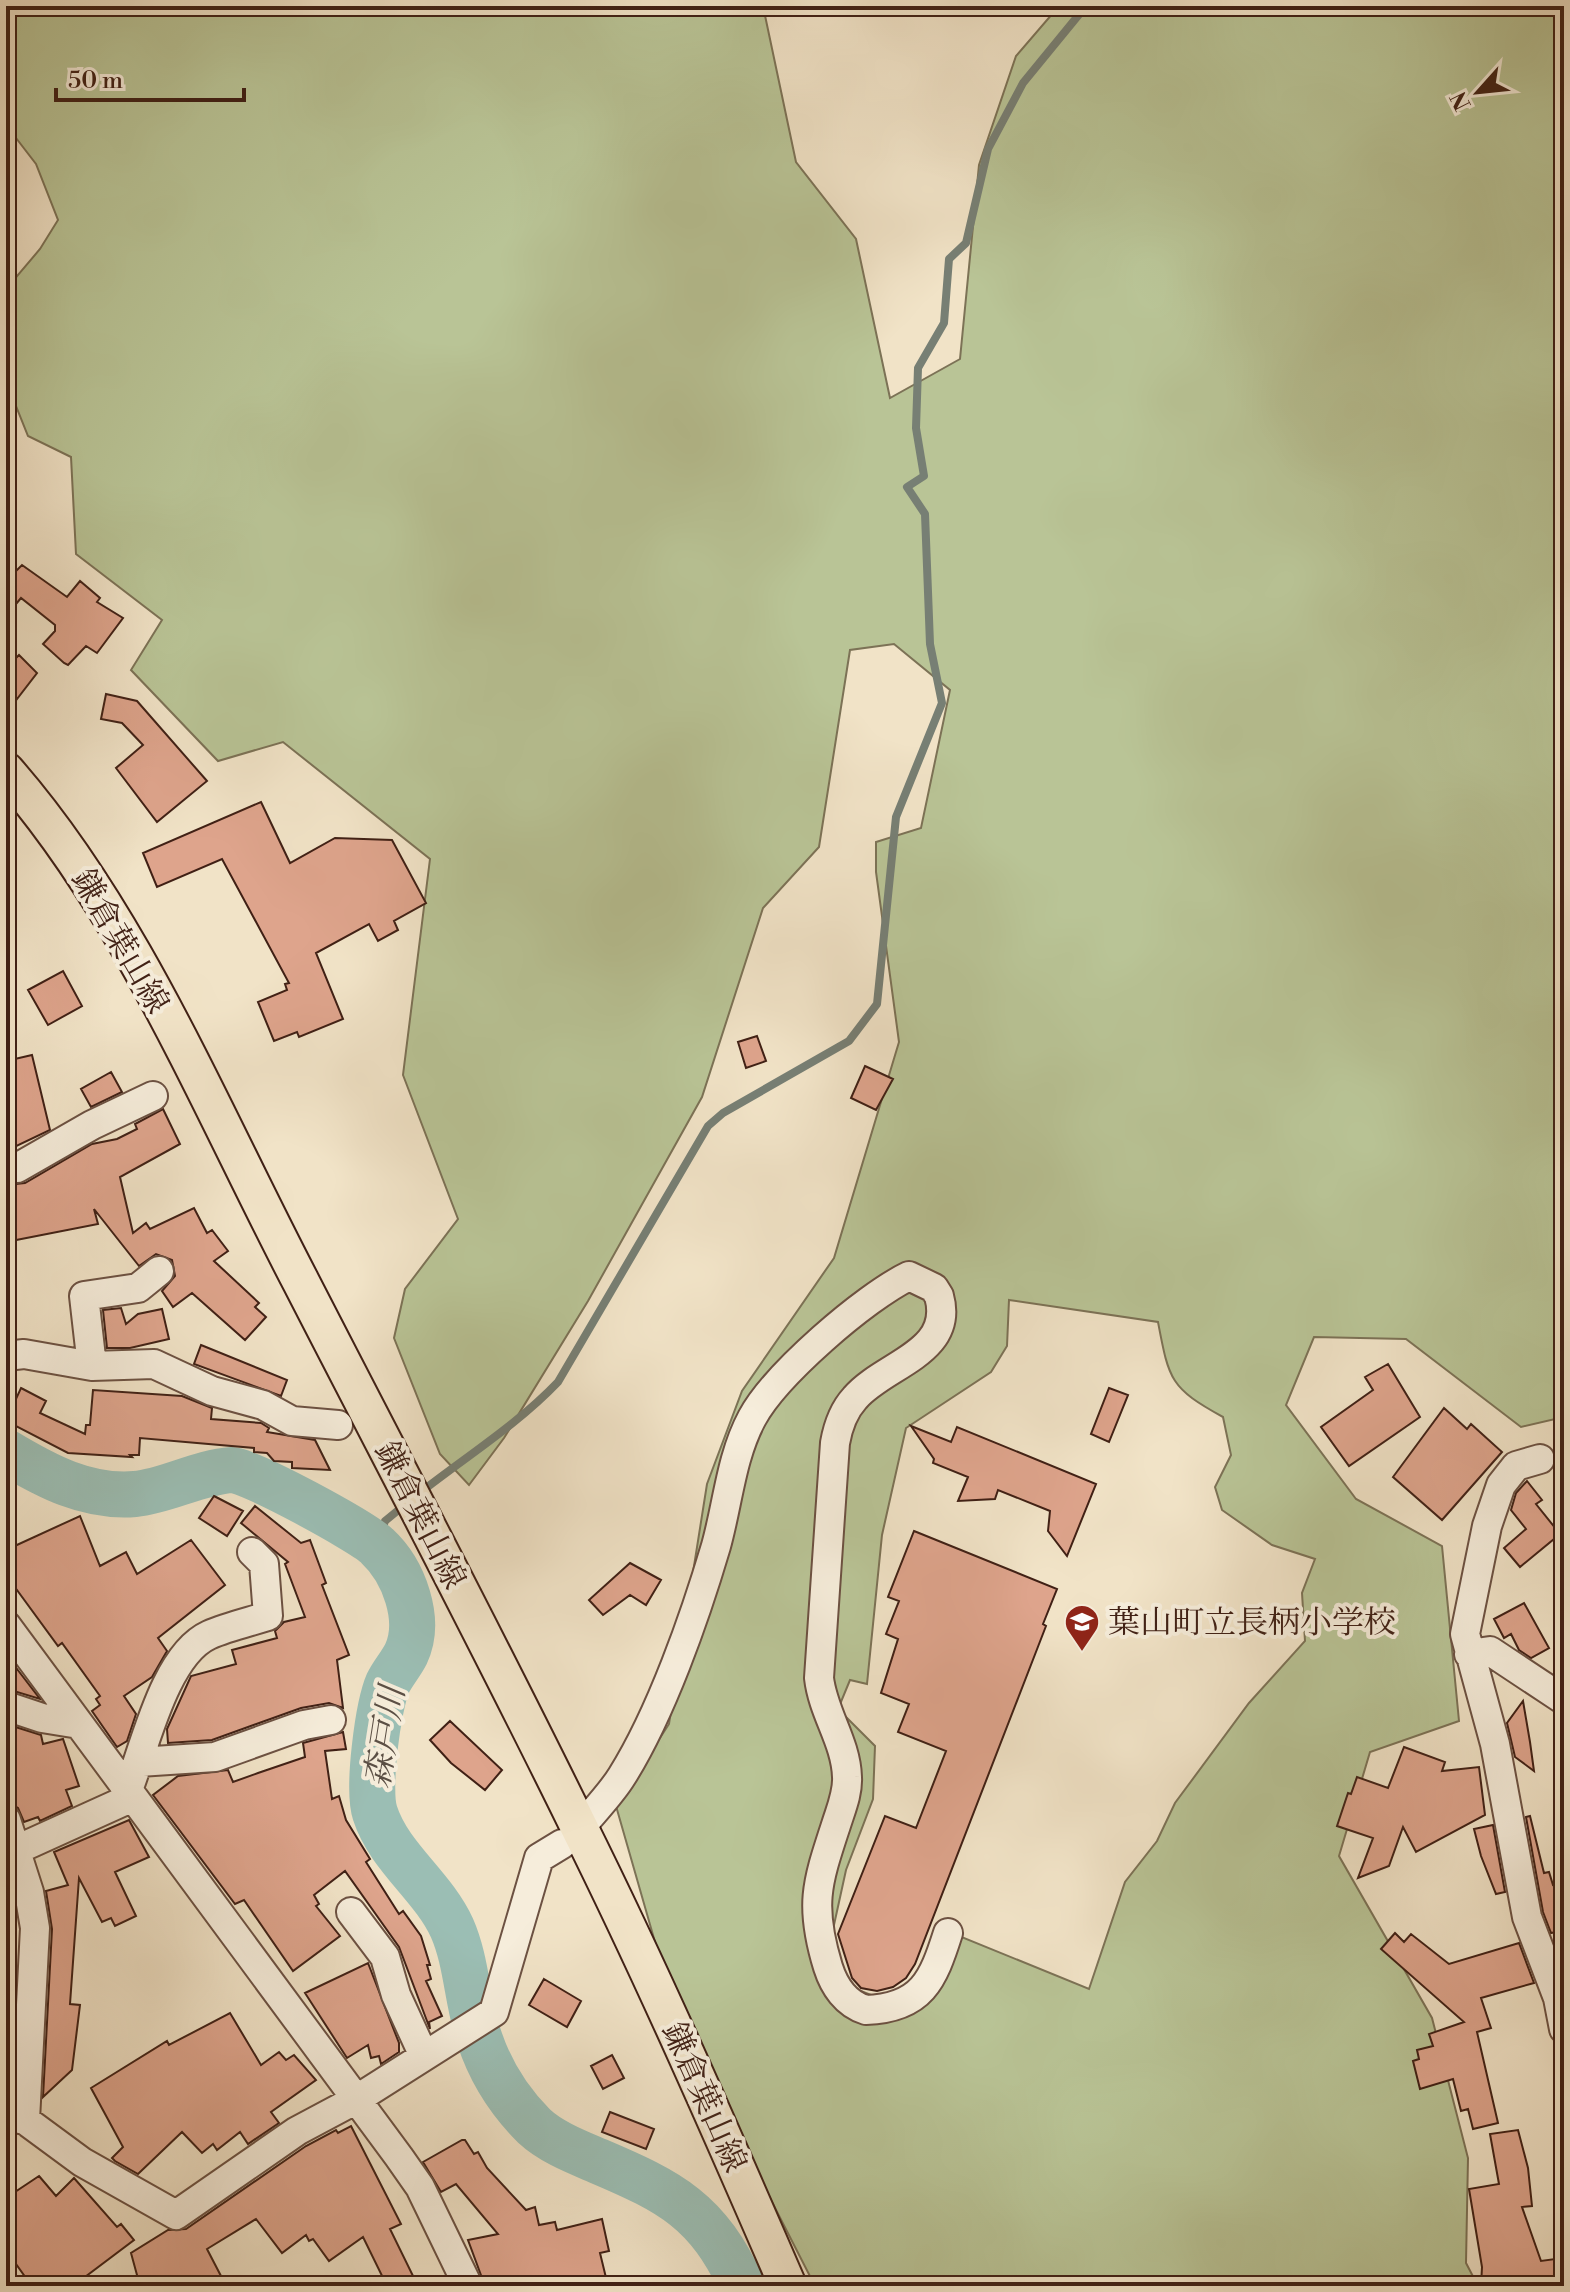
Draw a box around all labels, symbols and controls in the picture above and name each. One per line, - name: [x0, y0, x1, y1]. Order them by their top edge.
- scale bar: [56, 52, 244, 102]
- north arrow: [1438, 52, 1518, 132]
- text: 50 m: [68, 66, 123, 96]
- text: N: [1445, 86, 1477, 114]
- street label: 鎌倉葉山線: [63, 862, 177, 1021]
- street label: 鎌倉葉山線: [366, 1435, 474, 1596]
- school or university icon: 葉山町立長柄小学校: [1063, 1603, 1101, 1653]
- place label: 葉山町立長柄小学校: [1108, 1603, 1396, 1643]
- water label: 森戸川: [357, 1680, 415, 1791]
- street label: 鎌倉葉山線: [653, 2016, 755, 2179]

